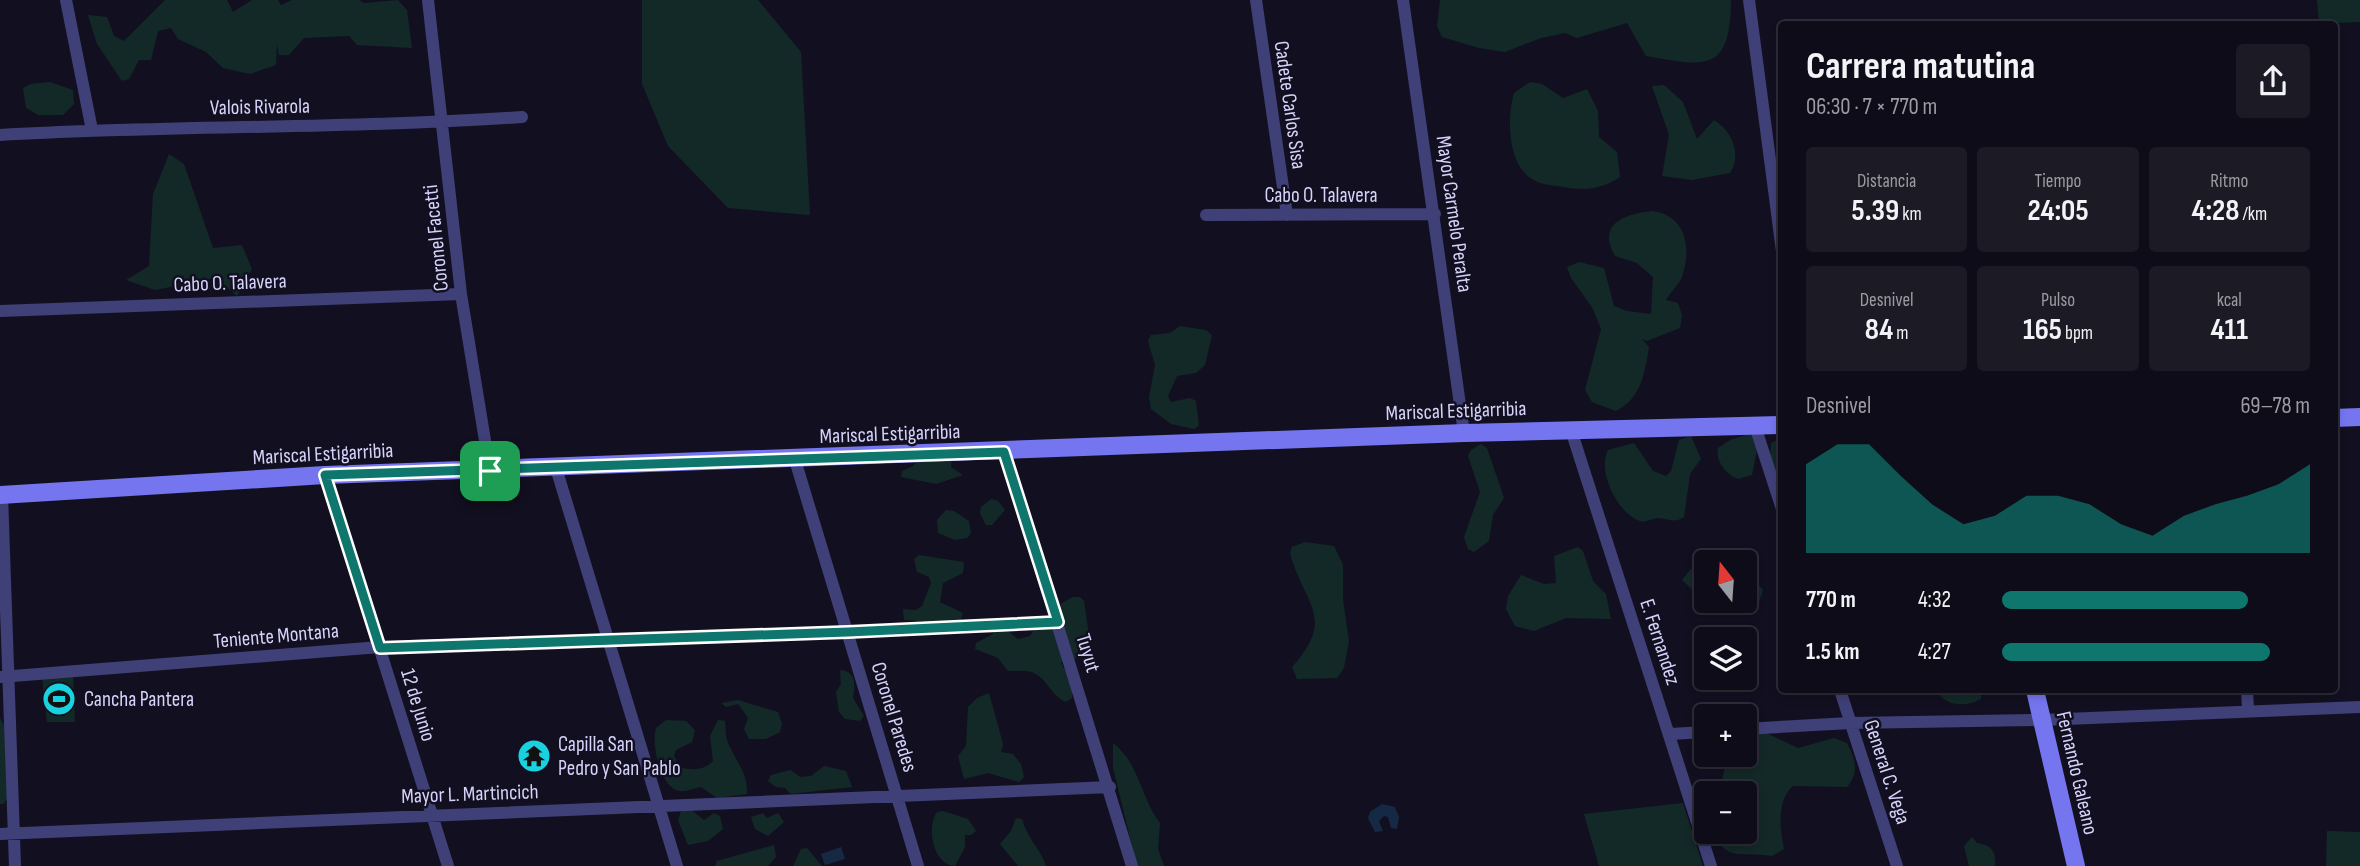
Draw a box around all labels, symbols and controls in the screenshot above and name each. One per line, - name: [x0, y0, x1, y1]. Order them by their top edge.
- street label: Cadete Carlos Sisa: [1269, 39, 1311, 171]
- text: Carrera matutina: [1806, 44, 2035, 89]
- button: share: [2236, 44, 2310, 118]
- text: 06:30 · 7 × 770 m: [1806, 93, 1937, 121]
- street label: Valois Rivarola: [210, 94, 310, 120]
- street label: Mayor Carmelo Peralta: [1431, 134, 1477, 294]
- text: Distancia: [1857, 170, 1916, 193]
- text: Tiempo: [2035, 170, 2081, 193]
- text: Ritmo: [2210, 170, 2248, 193]
- street label: Cabo O. Talavera: [1264, 183, 1378, 208]
- street label: Coronel Facetti: [418, 184, 454, 292]
- text: 5.39: [1852, 193, 1899, 229]
- text: 24:05: [2027, 193, 2089, 229]
- text: 4:28: [2191, 193, 2239, 229]
- text: km: [1899, 203, 1922, 226]
- text: /km: [2239, 203, 2267, 226]
- street label: Cabo O. Talavera: [173, 269, 287, 297]
- text: Desnivel: [1860, 289, 1914, 312]
- text: Pulso: [2041, 289, 2075, 312]
- text: kcal: [2217, 289, 2242, 312]
- text: 84: [1865, 312, 1893, 348]
- text: 165: [2023, 312, 2062, 348]
- text: 411: [2211, 312, 2248, 348]
- text: m: [1893, 322, 1909, 345]
- text: bpm: [2062, 322, 2093, 345]
- text: Desnivel: [1806, 392, 1871, 420]
- text: 69–78 m: [2240, 392, 2310, 420]
- street label: Mariscal Estigarribia: [1385, 396, 1527, 426]
- street label: Mariscal Estigarribia: [819, 419, 961, 449]
- street label: Mariscal Estigarribia: [252, 438, 394, 470]
- pin: [460, 441, 520, 501]
- icon: arrive: [471, 452, 509, 490]
- north arrow: [1694, 550, 1757, 612]
- map controls: [1694, 550, 1757, 844]
- text: 770 m: [1806, 586, 1856, 614]
- text: 4:32: [1918, 586, 1951, 614]
- street label: E. Fernandez: [1634, 596, 1686, 689]
- street label: Teniente Montana: [212, 618, 340, 654]
- button: layers: [1694, 627, 1757, 690]
- street label: Tuyut: [1070, 631, 1106, 675]
- text: 1.5 km: [1806, 638, 1859, 666]
- text: 4:27: [1918, 638, 1951, 666]
- street label: Coronel Paredes: [865, 659, 923, 775]
- street label: 12 de Junio: [395, 666, 441, 744]
- sports icon: Cancha Pantera: [40, 680, 78, 718]
- place label: Cancha Pantera: [84, 687, 194, 712]
- button: +: [1694, 704, 1757, 767]
- street label: Fernando Galeano: [2051, 709, 2103, 837]
- street label: General C. Vega: [1858, 717, 1916, 827]
- place label: Capilla San Pedro y San Pablo: [558, 732, 681, 781]
- temple icon: Capilla San Pedro y San Pablo: [515, 737, 553, 775]
- street label: Mayor L. Martincich: [401, 779, 539, 809]
- button: −: [1694, 781, 1757, 844]

